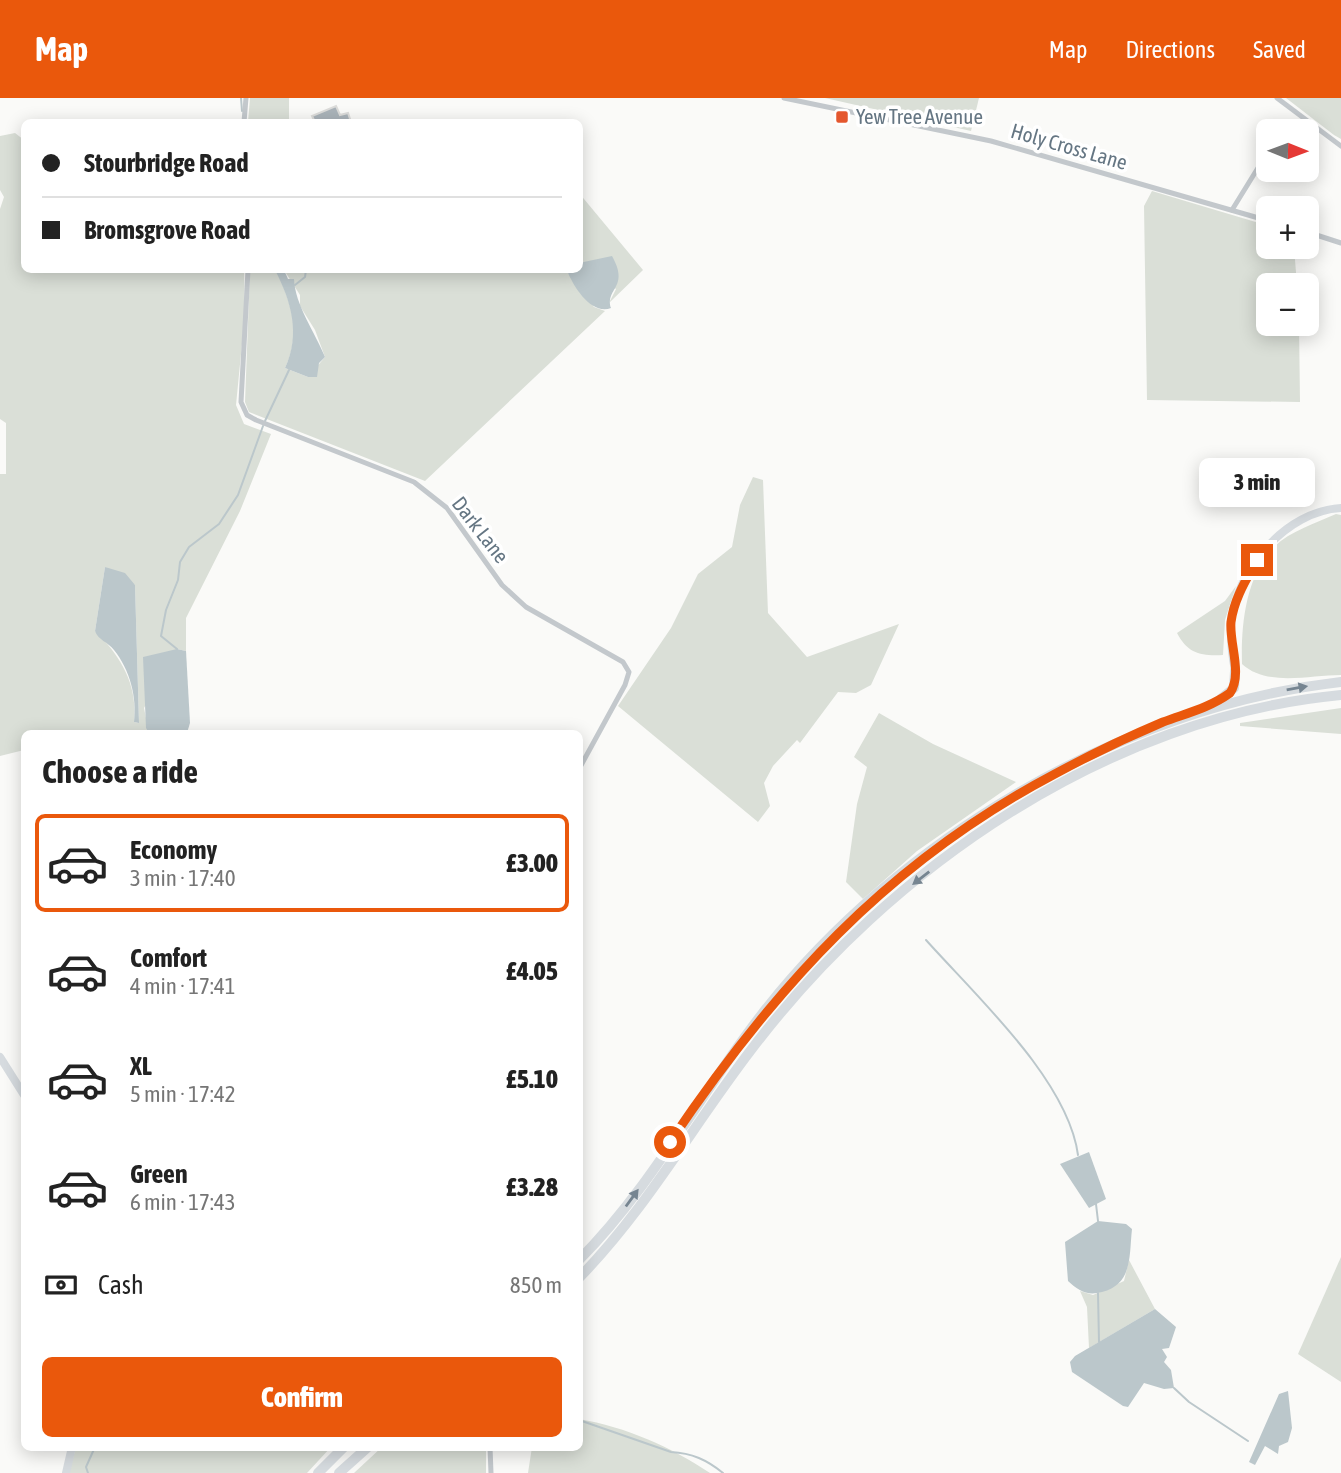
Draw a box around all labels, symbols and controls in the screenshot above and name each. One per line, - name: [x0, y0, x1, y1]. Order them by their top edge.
- text: Map: [35, 30, 88, 68]
- text: Map: [1049, 36, 1087, 63]
- text: Directions: [1125, 36, 1215, 63]
- text: Saved: [1253, 36, 1306, 63]
- place label: Yew Tree Avenue: [856, 104, 983, 128]
- marker: Yew Tree Avenue: [834, 109, 850, 125]
- street label: Holy Cross Lane: [1008, 118, 1130, 174]
- north arrow: [1256, 119, 1320, 182]
- map controls: [1256, 119, 1319, 336]
- text: Stourbridge Road: [84, 148, 249, 178]
- button: +: [1256, 196, 1319, 259]
- text: Bromsgrove Road: [84, 215, 250, 245]
- button: −: [1256, 273, 1319, 336]
- callout: 3 min: [1199, 458, 1315, 508]
- text: 3 min: [1234, 469, 1280, 495]
- street label: Dark Lane: [447, 491, 514, 567]
- route end: [1241, 544, 1273, 576]
- one-way arrow: [1286, 682, 1308, 693]
- text: Choose a ride: [42, 753, 198, 790]
- icon: car: [46, 832, 109, 895]
- text: Economy: [130, 835, 217, 865]
- text: £3.00: [506, 848, 558, 878]
- text: 3 min · 17:40: [130, 865, 236, 891]
- one-way arrow: [912, 870, 930, 885]
- icon: car: [46, 940, 109, 1003]
- text: Comfort: [130, 943, 207, 973]
- text: £4.05: [506, 956, 558, 986]
- text: 4 min · 17:41: [130, 973, 236, 999]
- icon: car: [46, 1048, 109, 1111]
- text: XL: [130, 1051, 152, 1081]
- text: £5.10: [506, 1064, 558, 1094]
- text: 5 min · 17:42: [130, 1081, 236, 1107]
- route start: [654, 1126, 686, 1158]
- icon: car: [46, 1156, 109, 1219]
- text: Green: [130, 1159, 188, 1189]
- text: £3.28: [506, 1172, 558, 1202]
- text: 6 min · 17:43: [130, 1189, 236, 1215]
- one-way arrow: [625, 1189, 640, 1207]
- icon: cash: [42, 1266, 80, 1304]
- text: Cash: [98, 1270, 144, 1300]
- text: 850 m: [510, 1272, 562, 1298]
- button: Confirm: [42, 1357, 562, 1437]

